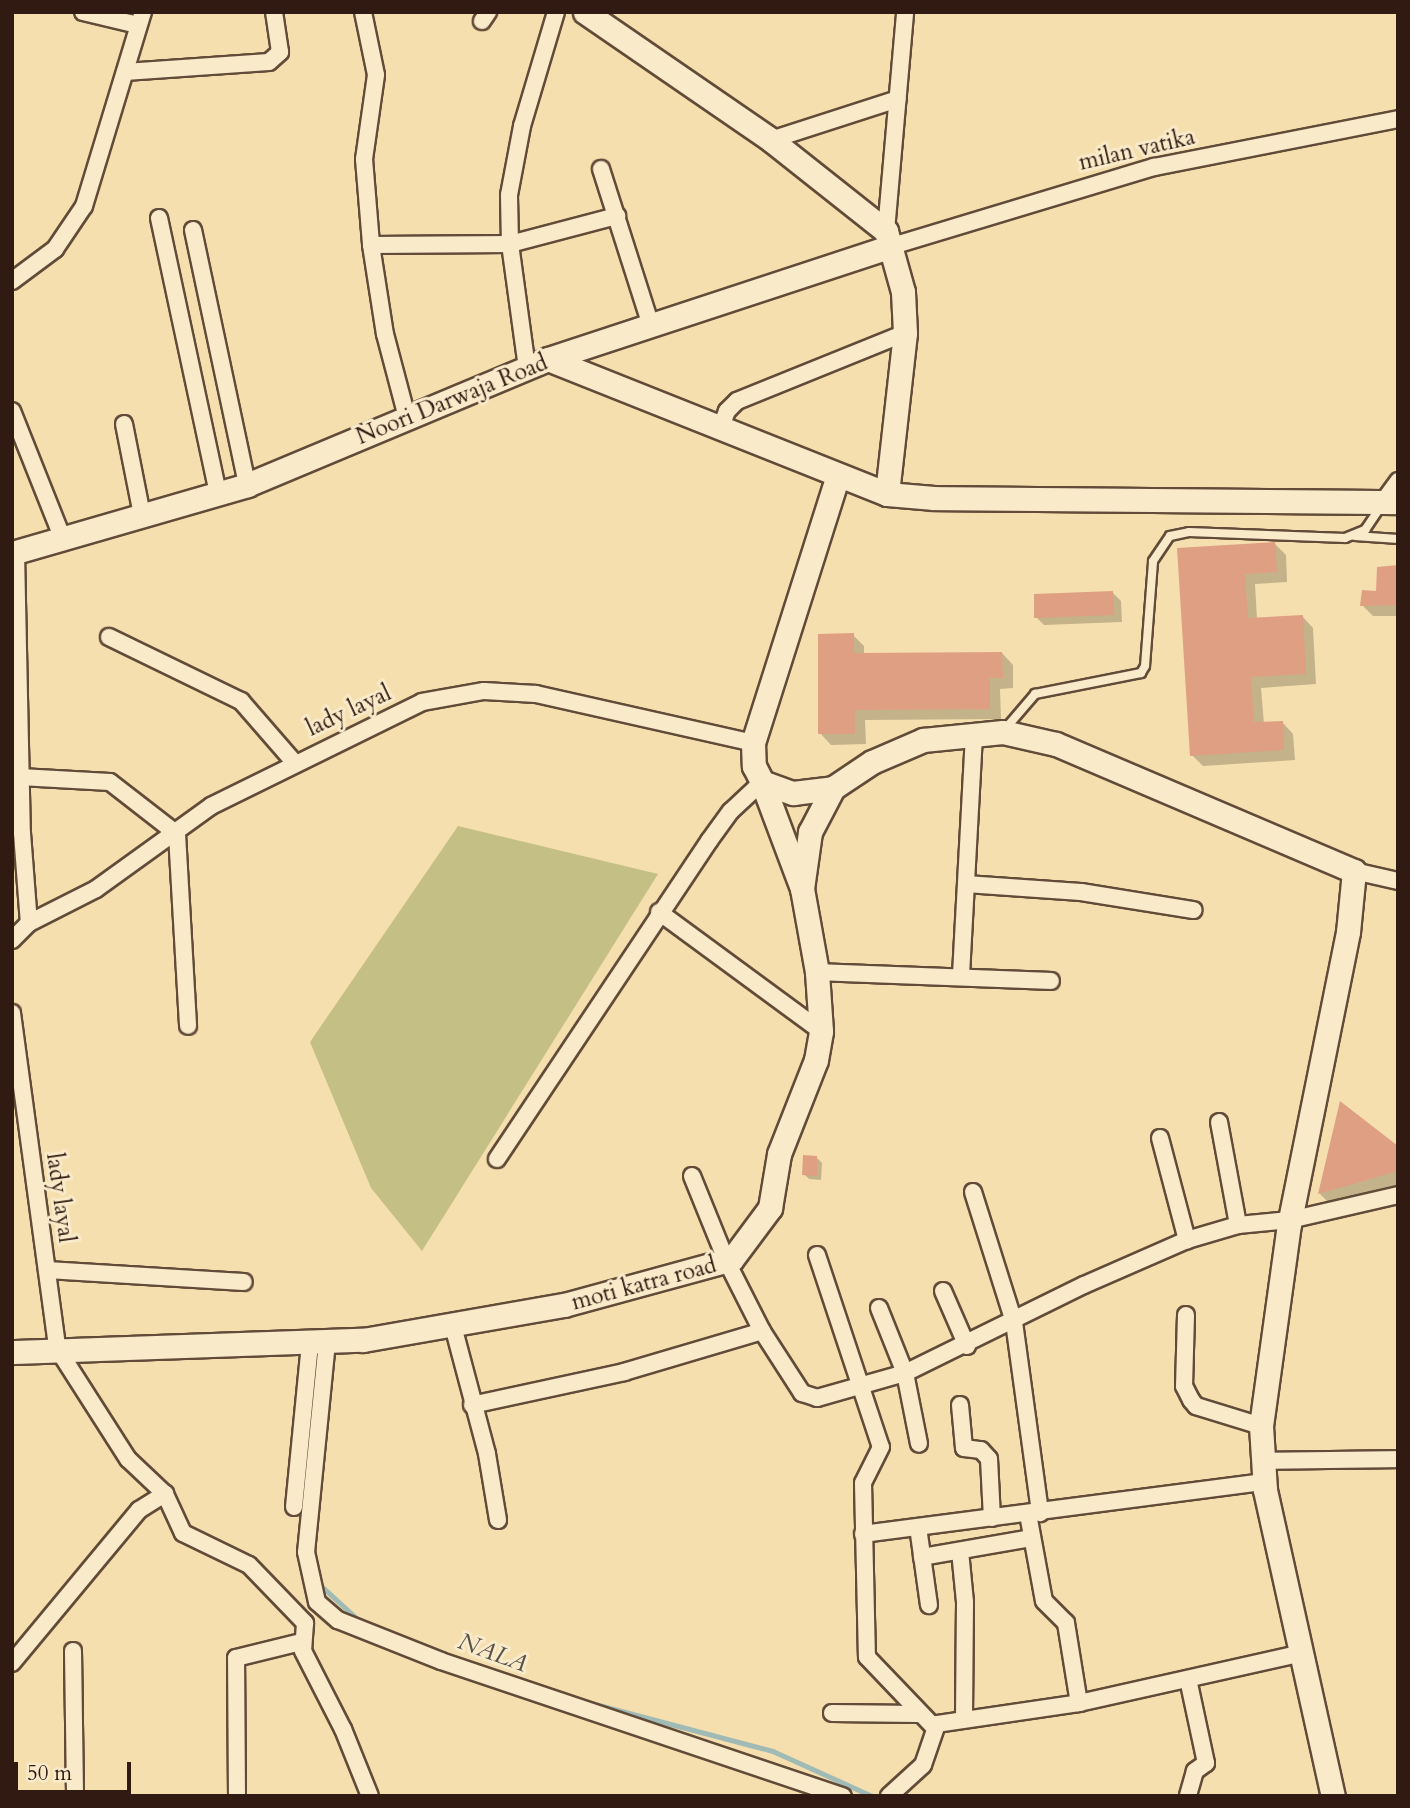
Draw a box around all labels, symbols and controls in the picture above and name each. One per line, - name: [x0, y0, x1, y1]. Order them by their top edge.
- street label: milan vatika: [1076, 123, 1198, 177]
- street label: Noori Darwaja Road: [352, 349, 552, 451]
- street label: lady layal: [302, 679, 396, 743]
- street label: lady layal: [40, 1151, 80, 1245]
- street label: moti katra road: [569, 1251, 719, 1317]
- water label: NALA: [454, 1627, 532, 1679]
- scale bar: [18, 1748, 135, 1792]
- text: 50 m: [27, 1759, 72, 1788]

